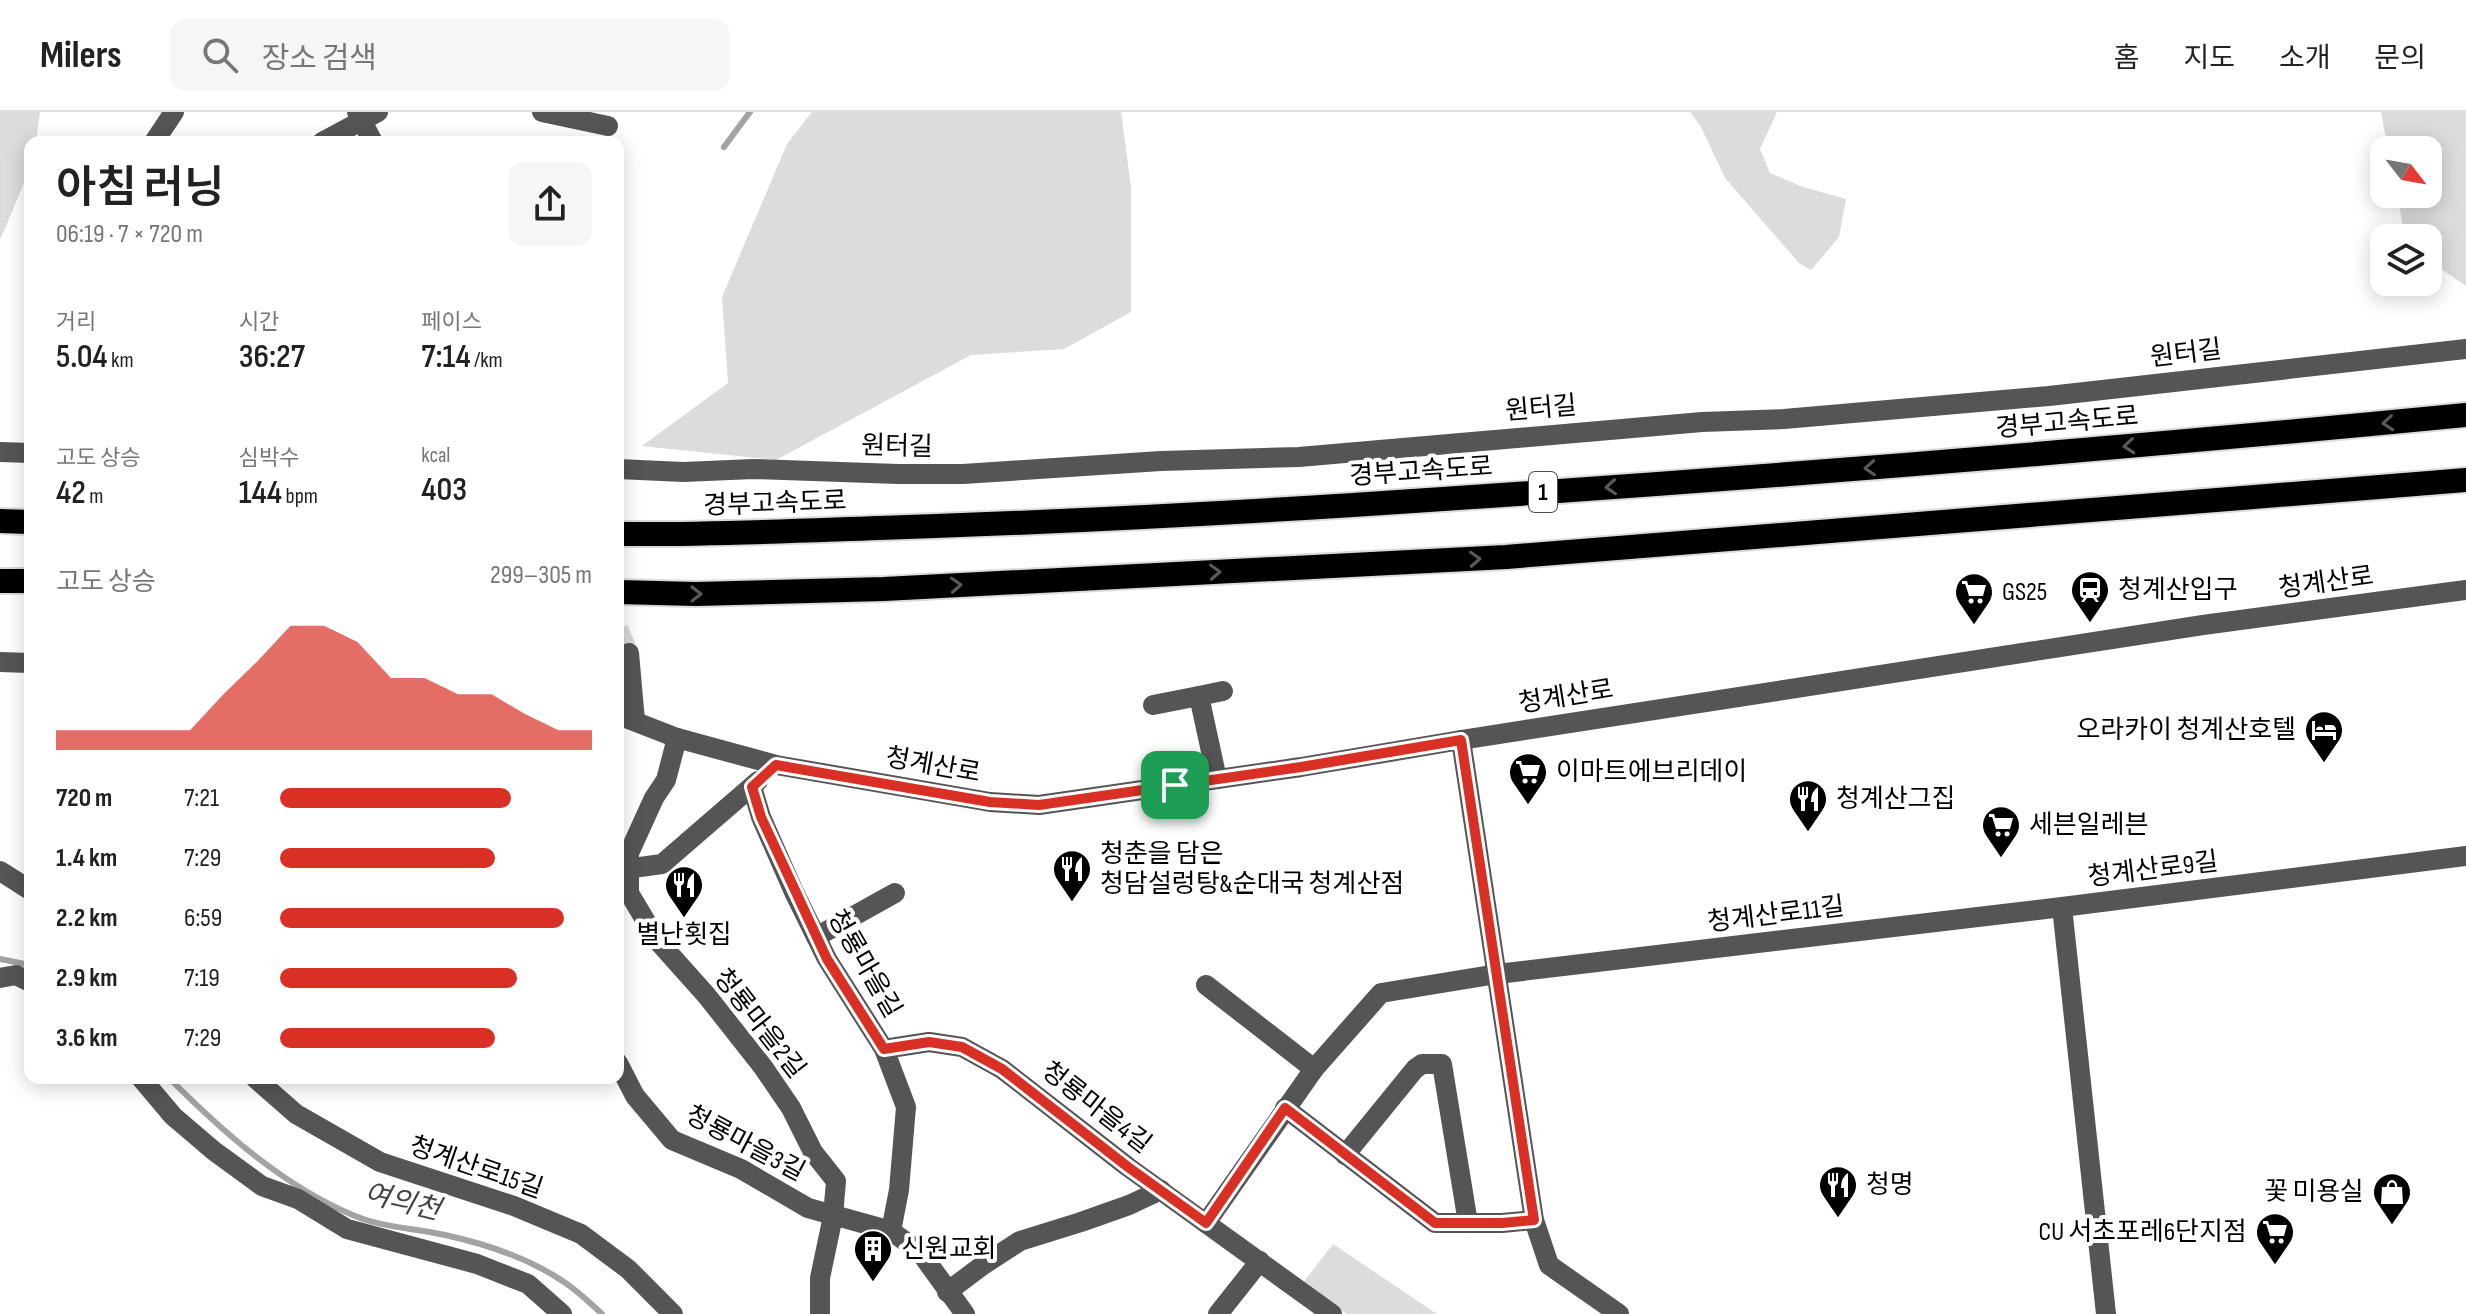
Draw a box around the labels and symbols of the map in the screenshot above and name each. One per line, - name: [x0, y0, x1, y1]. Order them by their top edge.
- north arrow: [2370, 136, 2442, 208]
- street label: 원터길: [2148, 334, 2224, 374]
- street label: 원터길: [1504, 390, 1578, 428]
- street label: 경부고속도로: [1994, 401, 2140, 445]
- one-way arrow: [2381, 414, 2394, 431]
- street label: 원터길: [861, 431, 933, 463]
- one-way arrow: [2122, 437, 2135, 454]
- street label: 경부고속도로: [1348, 452, 1494, 492]
- one-way arrow: [1863, 459, 1876, 476]
- road number: 1: [1529, 472, 1557, 512]
- one-way arrow: [1604, 478, 1617, 495]
- street label: 경부고속도로: [703, 486, 847, 522]
- one-way arrow: [1469, 551, 1482, 568]
- street label: 청계산로: [2276, 561, 2376, 605]
- one-way arrow: [1209, 564, 1222, 581]
- station icon: 청계산입구: [2069, 569, 2111, 624]
- supermarket icon: GS25: [1953, 571, 1995, 626]
- place label: 청계산입구: [2118, 575, 2238, 606]
- one-way arrow: [950, 577, 963, 594]
- place label: GS25: [2002, 577, 2047, 608]
- one-way arrow: [690, 585, 703, 603]
- street label: 청계산로: [1516, 674, 1616, 720]
- hotel icon: 오라카이 청계산호텔: [2303, 709, 2345, 764]
- place label: 오라카이 청계산호텔: [2077, 715, 2296, 746]
- street label: 청계산로: [883, 742, 983, 790]
- pin: [1141, 751, 1209, 819]
- supermarket icon: 이마트에브리데이: [1507, 751, 1549, 806]
- place label: 이마트에브리데이: [1556, 757, 1747, 788]
- restaurant icon: 청계산그집: [1787, 778, 1829, 833]
- place label: 청계산그집: [1836, 784, 1956, 815]
- supermarket icon: 세븐일레븐: [1980, 804, 2022, 859]
- place label: 세븐일레븐: [2029, 810, 2149, 841]
- place label: 청춘을 담은 청담설렁탕&순대국 청계산점: [1100, 839, 1404, 900]
- street label: 청계산로9길: [2086, 847, 2220, 893]
- restaurant icon: 청춘을 담은 청담설렁탕&순대국 청계산점: [1051, 848, 1093, 903]
- restaurant icon: 별난횟집: [663, 864, 705, 919]
- street label: 청계산로11길: [1706, 891, 1846, 939]
- street label: 청룡마을길: [821, 904, 907, 1024]
- place label: 별난횟집: [636, 920, 732, 951]
- street label: 청룡마을2길: [707, 963, 811, 1085]
- street label: 청룡마을4길: [1035, 1056, 1157, 1160]
- street label: 청룡마을3길: [680, 1100, 810, 1188]
- street label: 청계산로15길: [405, 1131, 547, 1205]
- restaurant icon: 청명: [1817, 1164, 1859, 1219]
- place label: 청명: [1866, 1170, 1914, 1201]
- shop icon: 꽃 미용실: [2371, 1171, 2413, 1226]
- water label: 여의천: [361, 1177, 447, 1228]
- place label: 꽃 미용실: [2264, 1177, 2364, 1208]
- supermarket icon: CU 서초포레6단지점: [2254, 1211, 2296, 1266]
- place label: CU 서초포레6단지점: [2039, 1217, 2247, 1248]
- building icon: 신원교회: [852, 1228, 894, 1283]
- place label: 신원교회: [901, 1234, 997, 1265]

